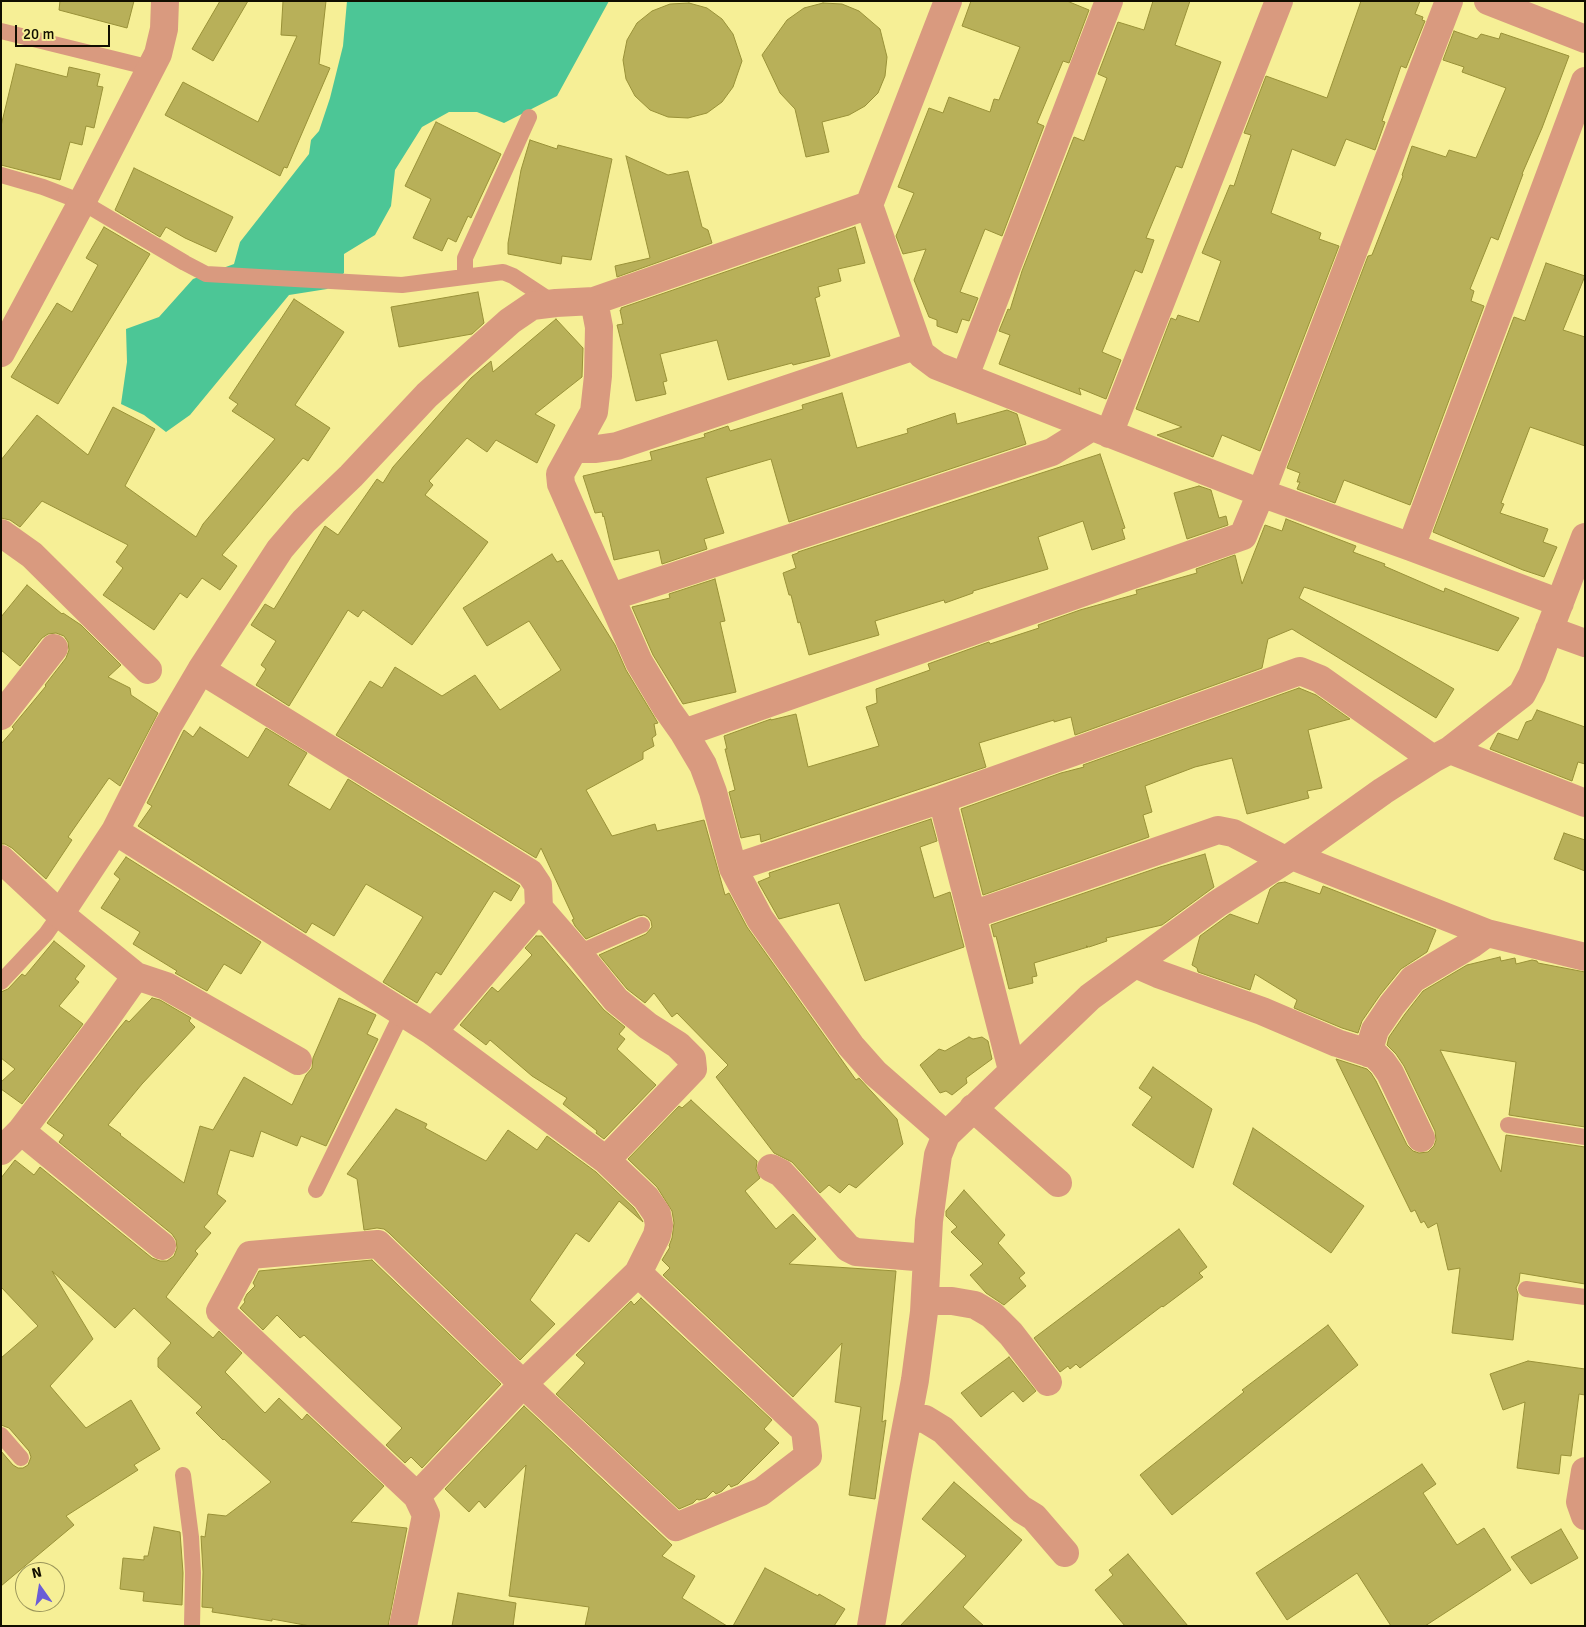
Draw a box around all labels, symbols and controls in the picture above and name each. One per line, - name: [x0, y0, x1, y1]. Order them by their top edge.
- scale bar: [18, 15, 112, 47]
- text: 20 m: [23, 25, 54, 43]
- north arrow: [15, 1562, 65, 1612]
- text: N: [30, 1563, 43, 1582]

